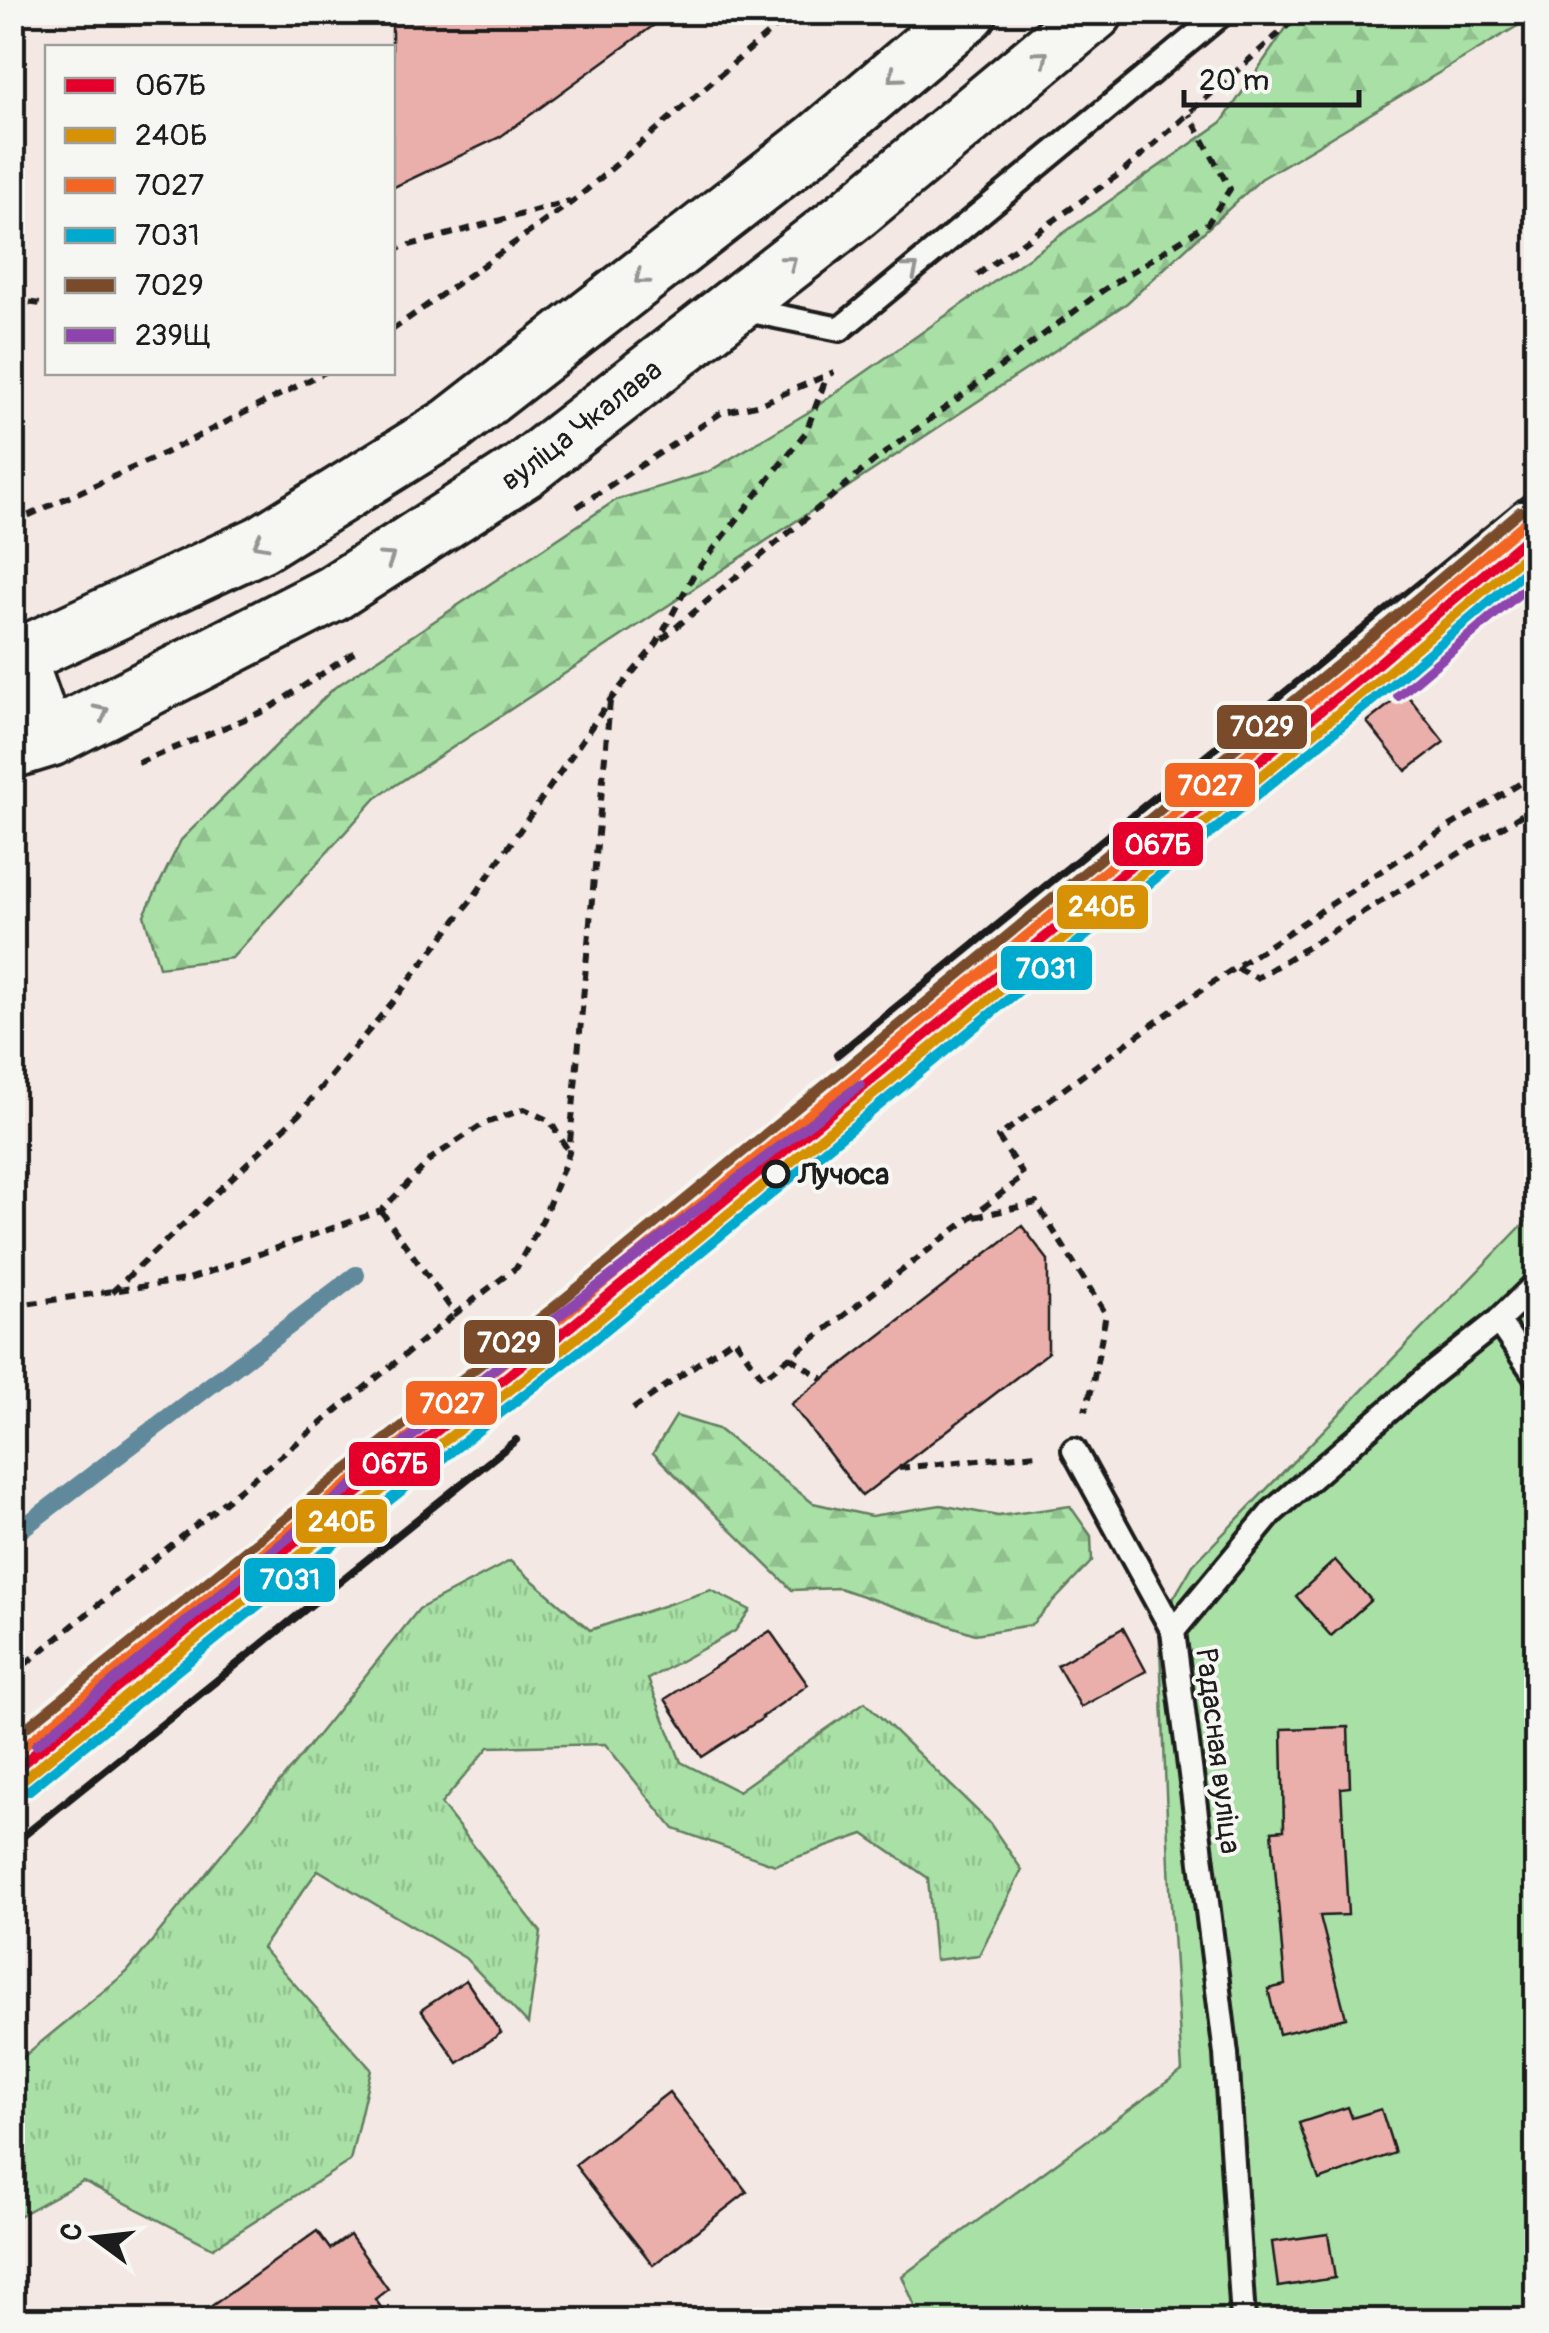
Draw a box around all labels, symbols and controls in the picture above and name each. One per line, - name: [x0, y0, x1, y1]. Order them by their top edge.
- legend: [45, 45, 395, 375]
- scale bar: [1184, 45, 1359, 107]
- one-way arrow: [1030, 50, 1048, 68]
- text: 20 m: [1199, 62, 1269, 99]
- one-way arrow: [888, 64, 907, 82]
- text: 067Б: [135, 67, 207, 104]
- text: 240Б: [135, 117, 208, 154]
- text: 7027: [135, 167, 204, 204]
- text: 7031: [135, 217, 200, 254]
- one-way arrow: [779, 256, 797, 274]
- one-way arrow: [900, 263, 918, 281]
- text: 7029: [135, 267, 204, 304]
- one-way arrow: [634, 267, 652, 284]
- text: 239Щ: [135, 317, 210, 354]
- street label: вуліца Чкалава: [494, 351, 669, 499]
- one-way arrow: [252, 531, 270, 550]
- one-way arrow: [377, 552, 395, 571]
- line badge: 7029: [1215, 703, 1309, 751]
- one-way arrow: [91, 705, 109, 724]
- text: 7029: [1230, 710, 1294, 745]
- line badge: 7027: [1163, 761, 1257, 809]
- text: 7027: [1178, 769, 1242, 804]
- line badge: 067Б: [1111, 820, 1205, 868]
- text: 067Б: [1125, 828, 1191, 863]
- line badge: 240Б: [1055, 883, 1150, 931]
- text: 240Б: [1068, 890, 1136, 925]
- line badge: 7031: [999, 944, 1094, 992]
- text: 7031: [1016, 952, 1076, 987]
- place label: Лучоса: [797, 1156, 889, 1193]
- marker: Лучоса: [763, 1161, 789, 1187]
- line badge: 7029: [462, 1318, 557, 1366]
- text: 7029: [477, 1326, 541, 1361]
- line badge: 7027: [404, 1379, 499, 1427]
- text: 7027: [420, 1387, 484, 1422]
- line badge: 067Б: [347, 1440, 442, 1488]
- text: 067Б: [362, 1447, 428, 1482]
- line badge: 240Б: [294, 1497, 389, 1545]
- text: 240Б: [308, 1505, 376, 1540]
- line badge: 7031: [242, 1556, 337, 1604]
- text: 7031: [260, 1563, 320, 1598]
- street label: Радасная вуліца: [1187, 1646, 1249, 1856]
- north arrow: [45, 2188, 145, 2288]
- text: С: [53, 2219, 91, 2245]

